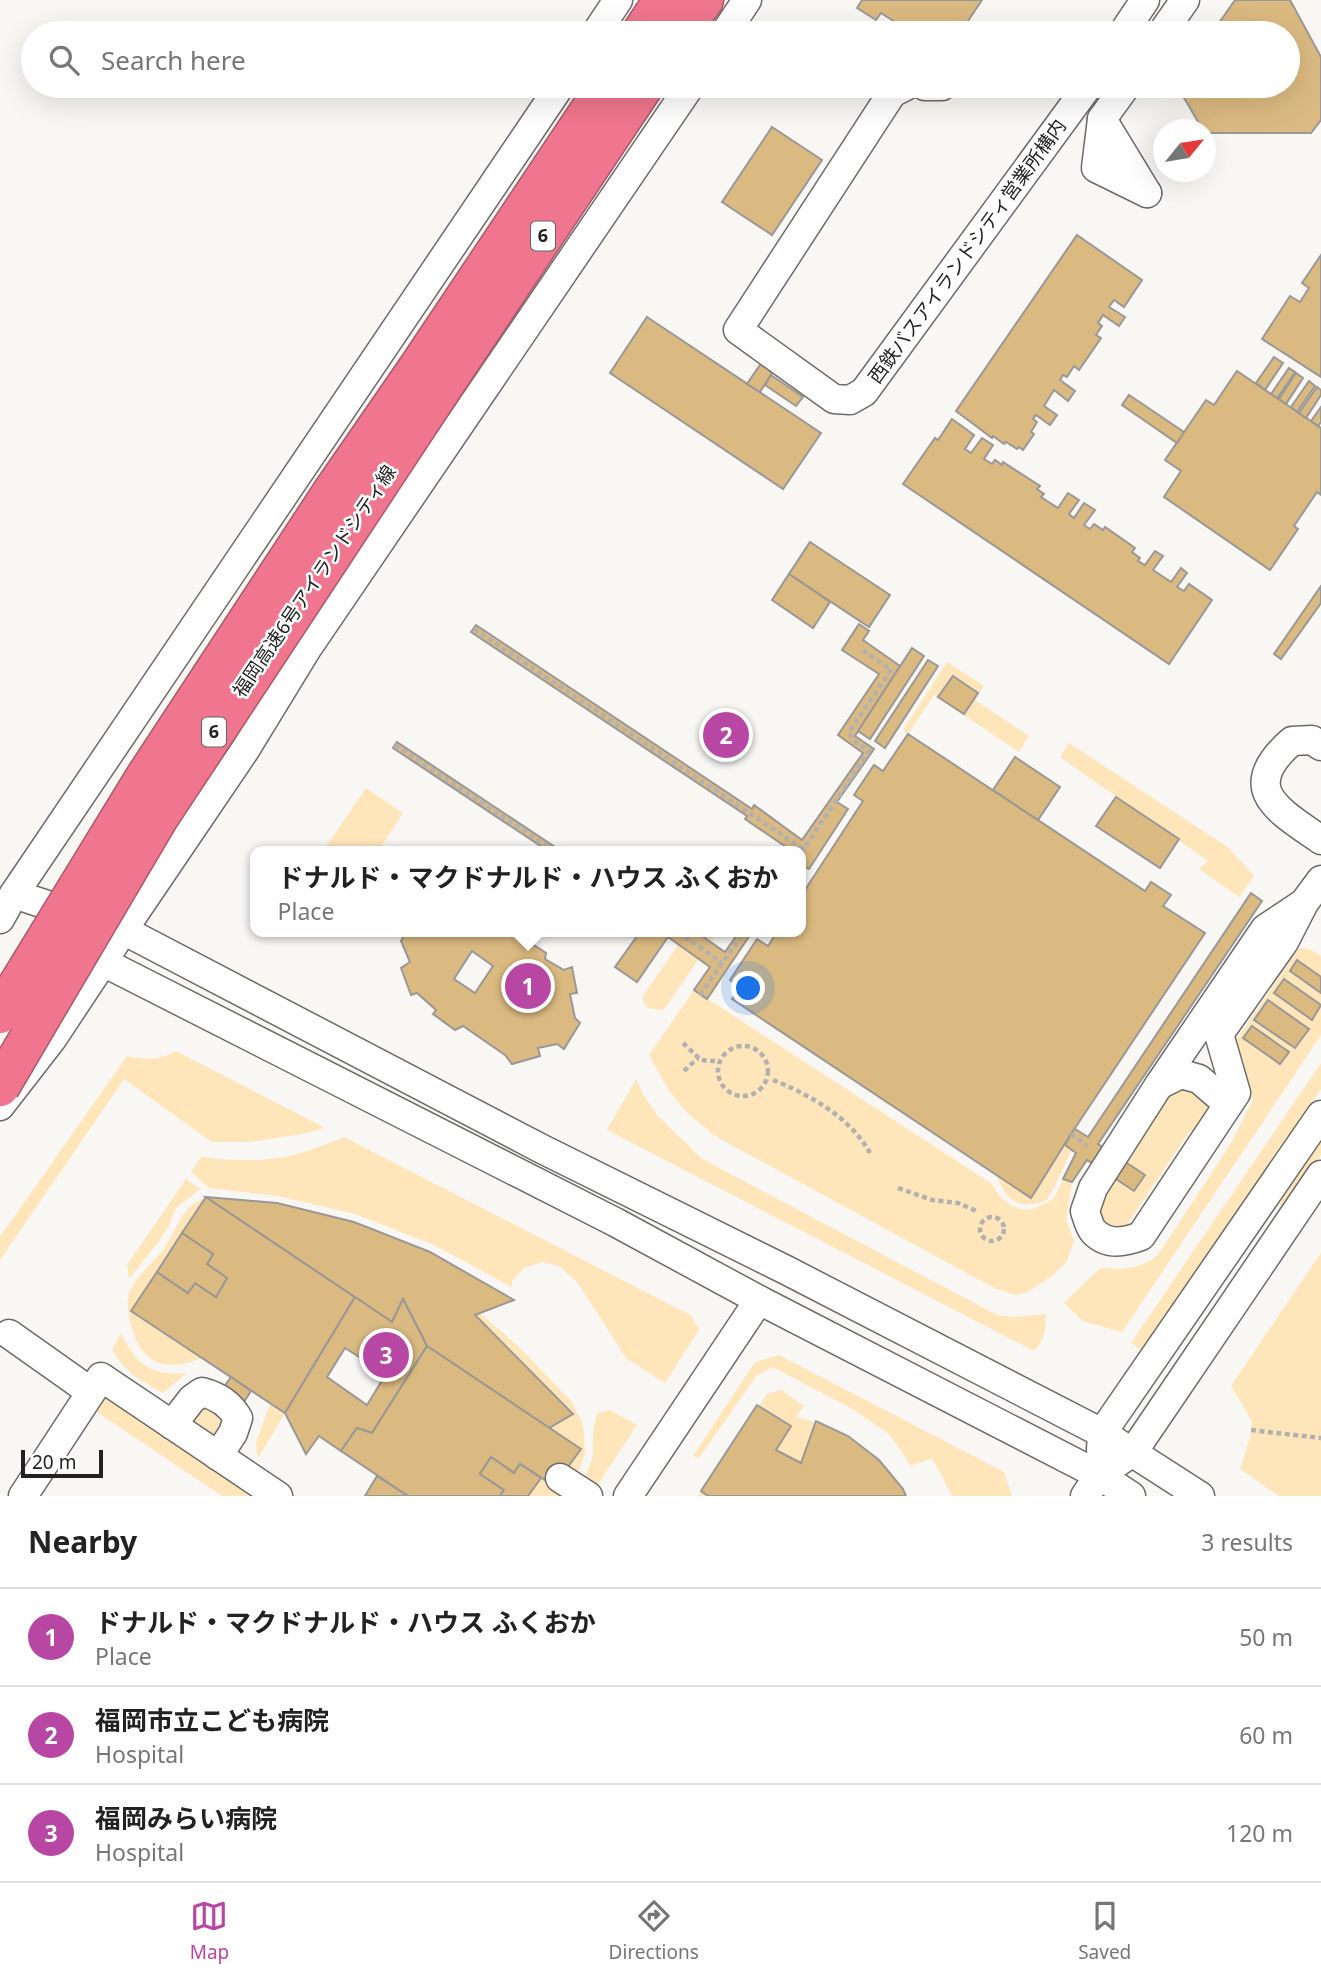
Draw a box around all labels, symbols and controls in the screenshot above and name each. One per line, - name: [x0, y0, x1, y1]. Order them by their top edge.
- search box: [21, 21, 1300, 98]
- icon: search: [45, 41, 83, 79]
- text: Search here: [101, 42, 246, 78]
- street label: 西鉄バスアイランドシティ営業所構内: [862, 114, 1072, 388]
- north arrow: [1153, 119, 1216, 182]
- road number: 6: [531, 222, 555, 250]
- street label: 福岡高速6号アイランドシティ線: [226, 460, 402, 702]
- pin: 2: [703, 709, 749, 761]
- road number: 6: [202, 718, 226, 746]
- popup: [250, 846, 806, 937]
- text: ドナルド・マクドナルド・ハウス ふくおか: [278, 859, 778, 895]
- text: Place: [278, 895, 334, 927]
- pin: 1: [505, 960, 551, 1012]
- your location: [731, 971, 765, 1005]
- pin: 3: [363, 1329, 409, 1381]
- scale bar: [21, 1447, 103, 1479]
- text: 20 m: [32, 1449, 76, 1475]
- text: Nearby: [28, 1521, 137, 1562]
- text: 3 results: [1201, 1526, 1293, 1558]
- text: ドナルド・マクドナルド・ハウス ふくおか: [95, 1604, 596, 1640]
- text: 1: [44, 1621, 58, 1653]
- text: 50 m: [1239, 1621, 1293, 1653]
- text: Place: [95, 1640, 152, 1672]
- text: 福岡市立こども病院: [95, 1702, 329, 1738]
- text: 2: [44, 1719, 58, 1751]
- text: 60 m: [1239, 1719, 1293, 1751]
- text: Hospital: [95, 1738, 184, 1770]
- text: 福岡みらい病院: [95, 1800, 277, 1836]
- text: 3: [44, 1817, 58, 1849]
- text: 120 m: [1226, 1817, 1293, 1849]
- text: Hospital: [95, 1836, 184, 1868]
- tab: Map: [190, 1897, 229, 1965]
- tab: Directions: [609, 1897, 699, 1965]
- tab: Saved: [1078, 1897, 1131, 1965]

